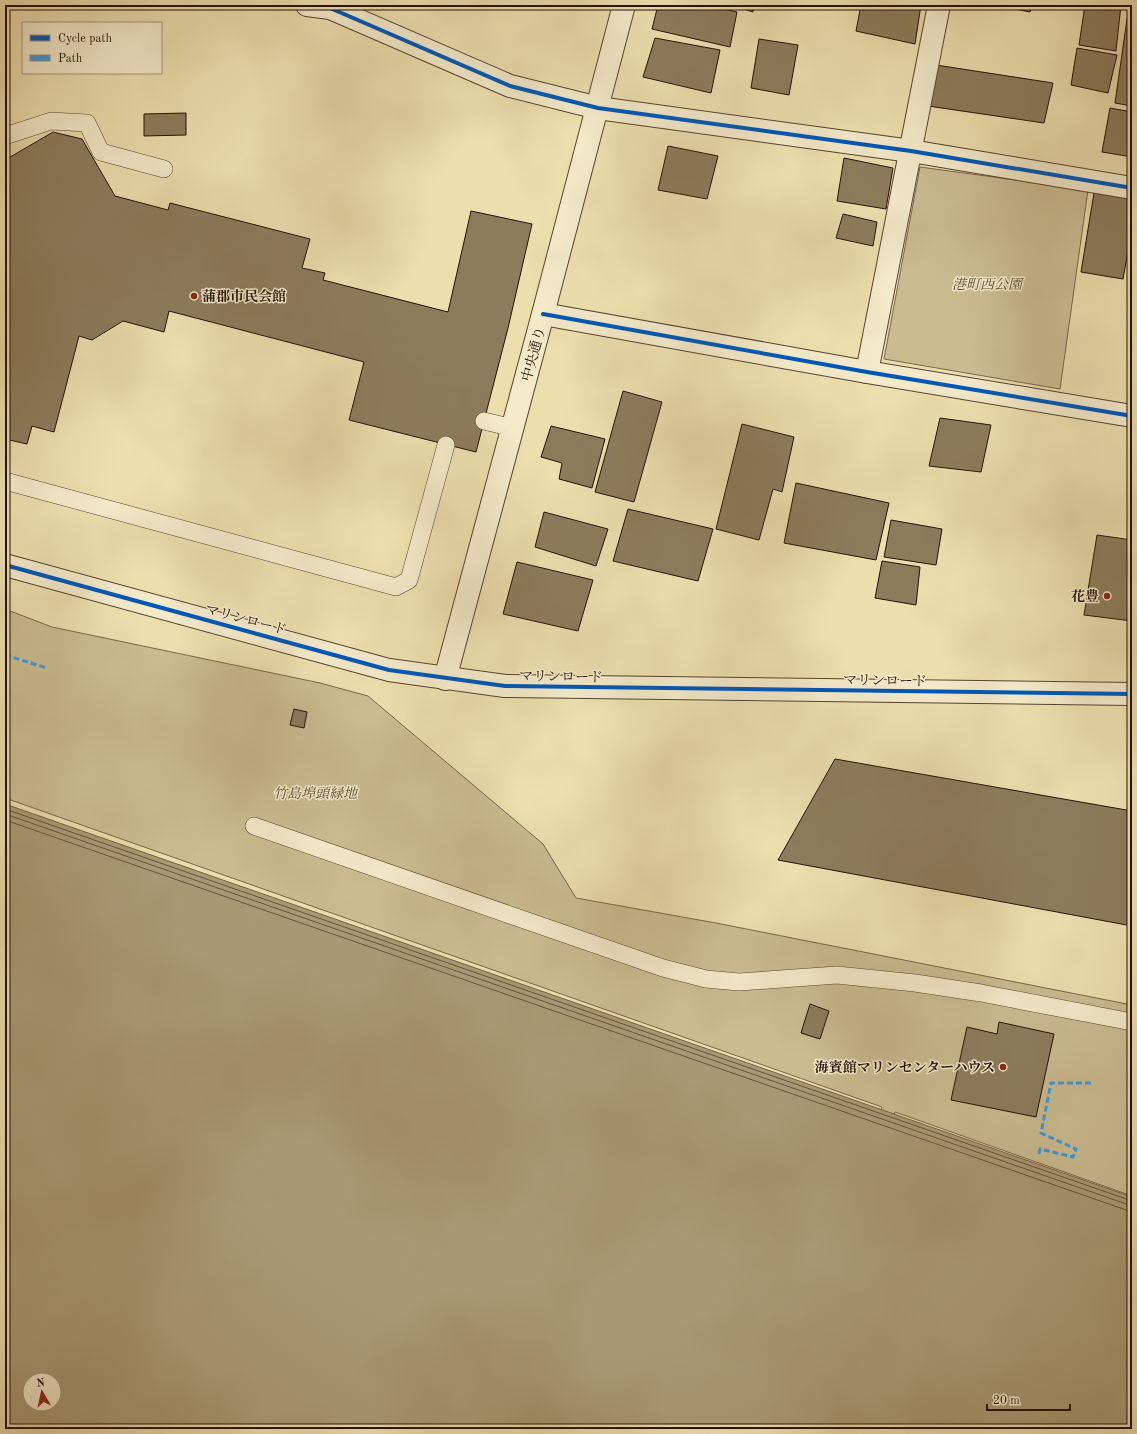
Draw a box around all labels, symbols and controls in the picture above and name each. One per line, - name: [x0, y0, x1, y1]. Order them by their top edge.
- legend: [22, 22, 162, 74]
- text: Cycle path: [58, 33, 113, 45]
- text: Path: [58, 53, 83, 65]
- park label: 港町西公園: [952, 277, 1024, 292]
- place label: 蒲郡市民会館: [202, 288, 286, 304]
- marker: 蒲郡市民会館: [189, 291, 199, 301]
- street label: 中央通り: [519, 325, 548, 383]
- place label: 花豊: [1071, 589, 1099, 604]
- marker: 花豊: [1102, 591, 1112, 601]
- street label: マリンロード: [203, 602, 288, 638]
- street label: マリンロード: [519, 669, 603, 685]
- street label: マリンロード: [843, 673, 927, 689]
- park label: 竹島埠頭緑地: [273, 786, 359, 801]
- place label: 海賓館マリンセンターハウス: [815, 1060, 995, 1075]
- marker: 海賓館マリンセンターハウス: [998, 1062, 1008, 1072]
- north arrow: [22, 1372, 62, 1412]
- text: N: [36, 1377, 46, 1390]
- scale bar: [987, 1386, 1070, 1412]
- text: 20 m: [993, 1395, 1020, 1407]

